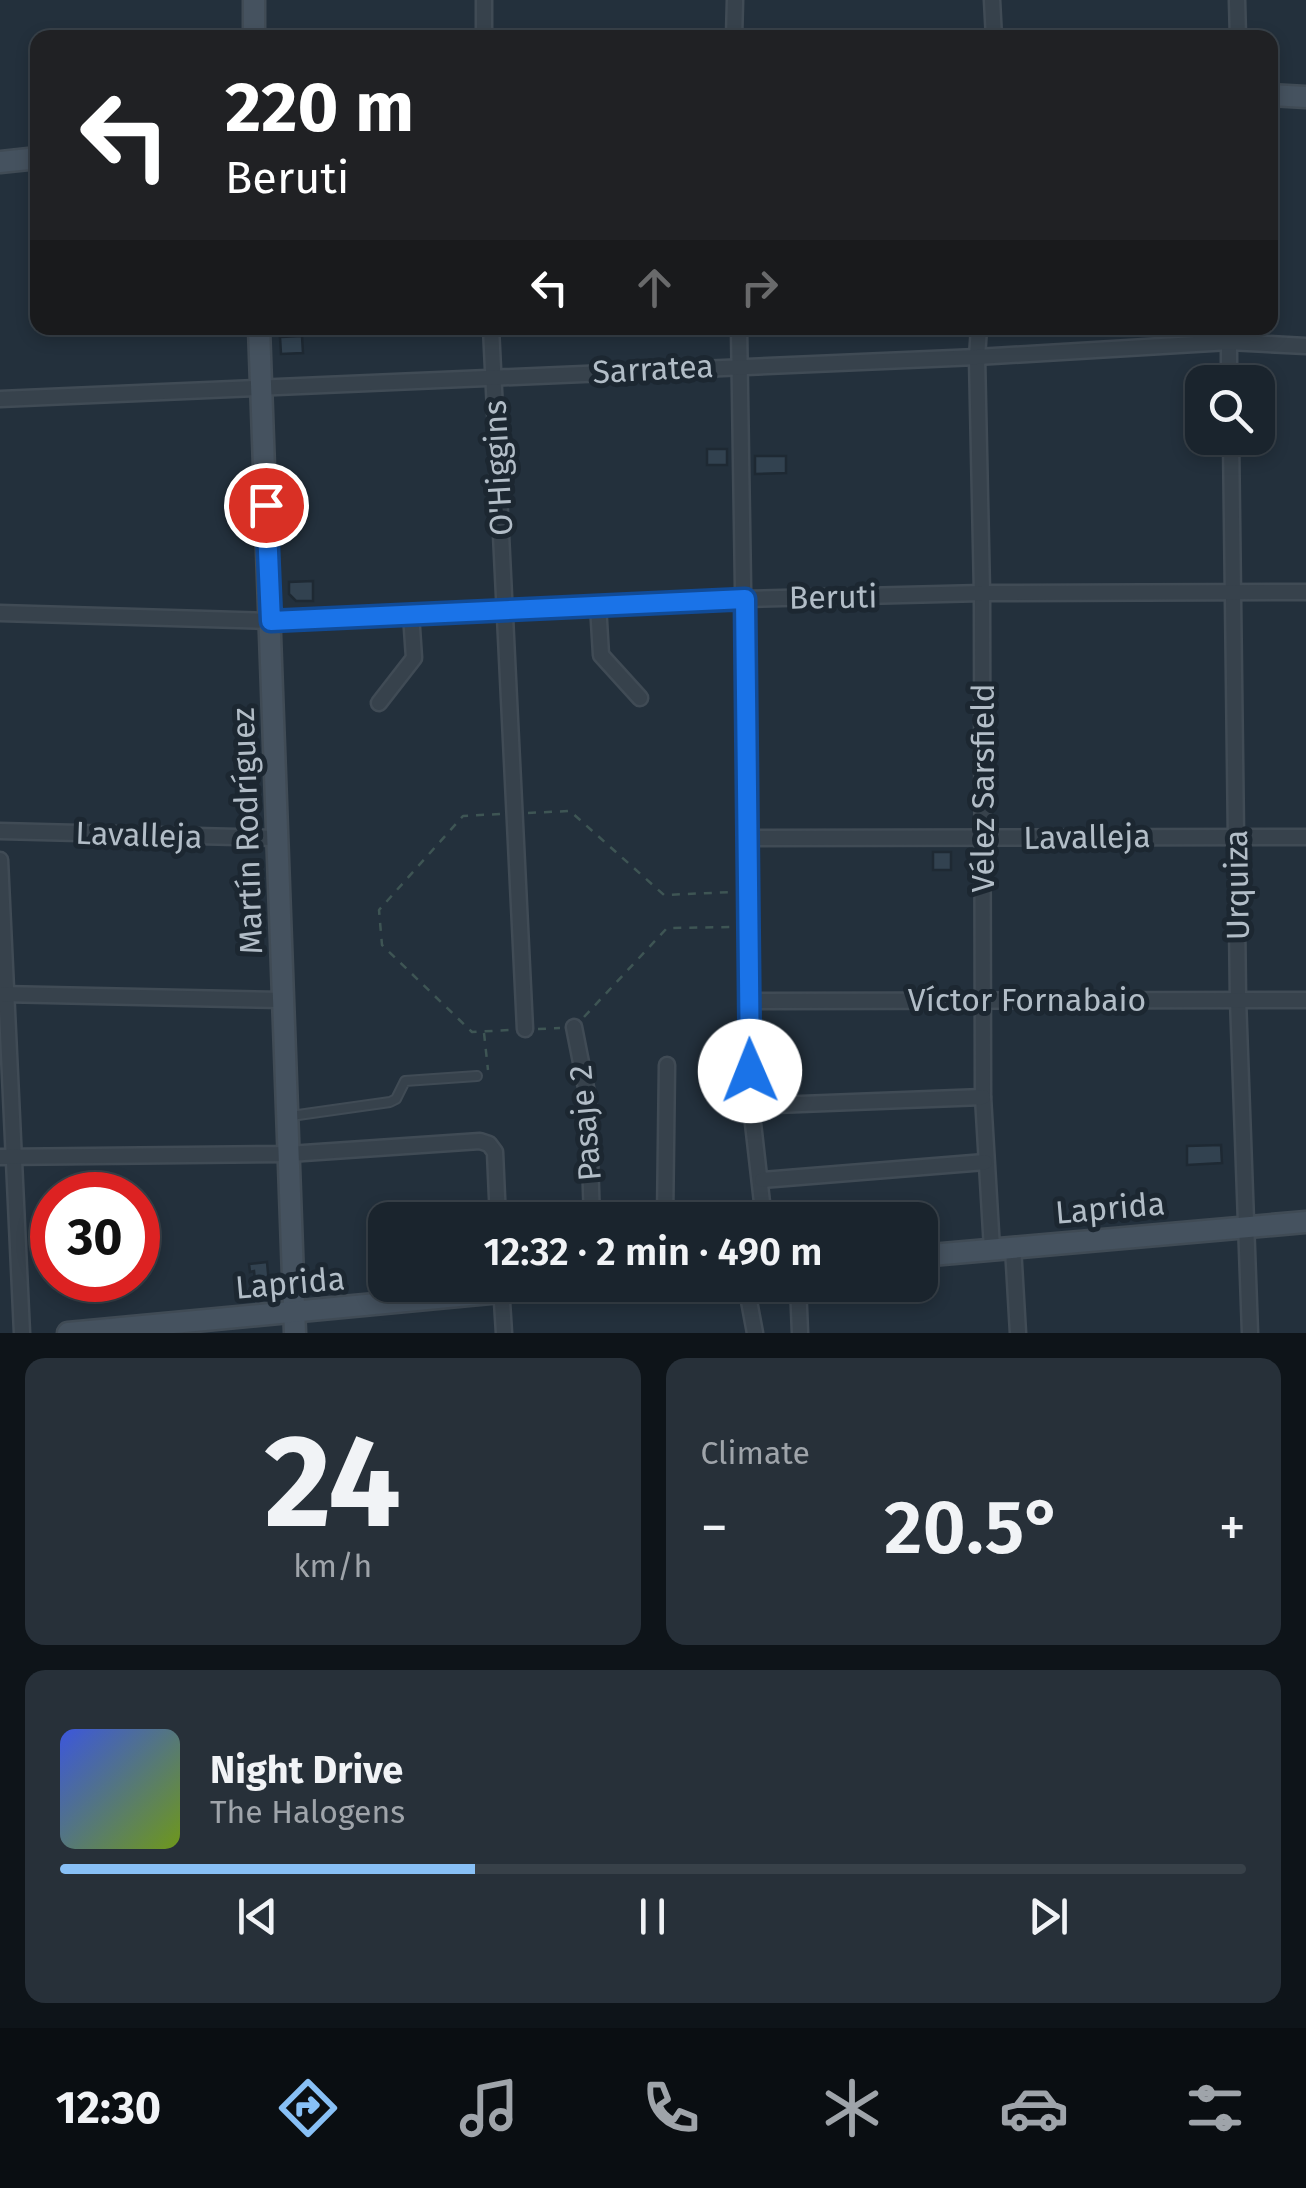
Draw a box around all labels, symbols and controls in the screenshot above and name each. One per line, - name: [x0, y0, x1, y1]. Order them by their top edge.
- text: 220 m: [225, 66, 414, 150]
- icon: left: [60, 70, 190, 200]
- text: Beruti: [225, 151, 349, 205]
- icon: left: [522, 260, 577, 315]
- icon: ahead: [627, 260, 682, 315]
- icon: right: [732, 260, 787, 315]
- street label: Sarratea: [591, 347, 715, 391]
- map controls: [1185, 365, 1275, 455]
- button: search: [1185, 365, 1275, 455]
- street label: O'Higgins: [475, 399, 521, 537]
- pin: [224, 463, 309, 548]
- icon: arrive: [239, 478, 294, 533]
- street label: Beruti: [788, 577, 878, 617]
- street label: Vélez Sarsfield: [964, 683, 1002, 893]
- street label: Martín Rodríguez: [224, 707, 270, 955]
- street label: Lavalleja: [75, 814, 203, 856]
- street label: Lavalleja: [1023, 817, 1151, 857]
- street label: Urquiza: [1217, 830, 1257, 940]
- street label: Víctor Fornabaio: [908, 981, 1146, 1019]
- position arrow: [698, 1019, 802, 1123]
- street label: Pasaje 2: [561, 1063, 609, 1183]
- speed limit sign: 30: [30, 1172, 160, 1302]
- street label: Laprida: [1054, 1184, 1166, 1232]
- text: 12:32 · 2 min · 490 m: [484, 1229, 822, 1275]
- street label: Laprida: [234, 1259, 346, 1307]
- text: 24: [264, 1404, 401, 1560]
- text: Climate: [701, 1434, 810, 1472]
- text: 20.5°: [884, 1483, 1063, 1573]
- text: −: [701, 1495, 728, 1561]
- text: +: [1219, 1495, 1246, 1561]
- text: km/h: [293, 1547, 372, 1585]
- text: Night Drive: [210, 1747, 403, 1793]
- text: The Halogens: [210, 1793, 405, 1831]
- icon: previous: [230, 1889, 285, 1944]
- icon: pause: [625, 1889, 680, 1944]
- icon: next: [1021, 1889, 1076, 1944]
- icon: directions: [273, 2073, 343, 2143]
- icon: music: [454, 2073, 524, 2143]
- icon: phone: [636, 2073, 706, 2143]
- icon: climate: [817, 2073, 887, 2143]
- icon: car: [999, 2073, 1069, 2143]
- icon: filters: [1180, 2073, 1250, 2143]
- text: 12:30: [56, 2081, 161, 2135]

